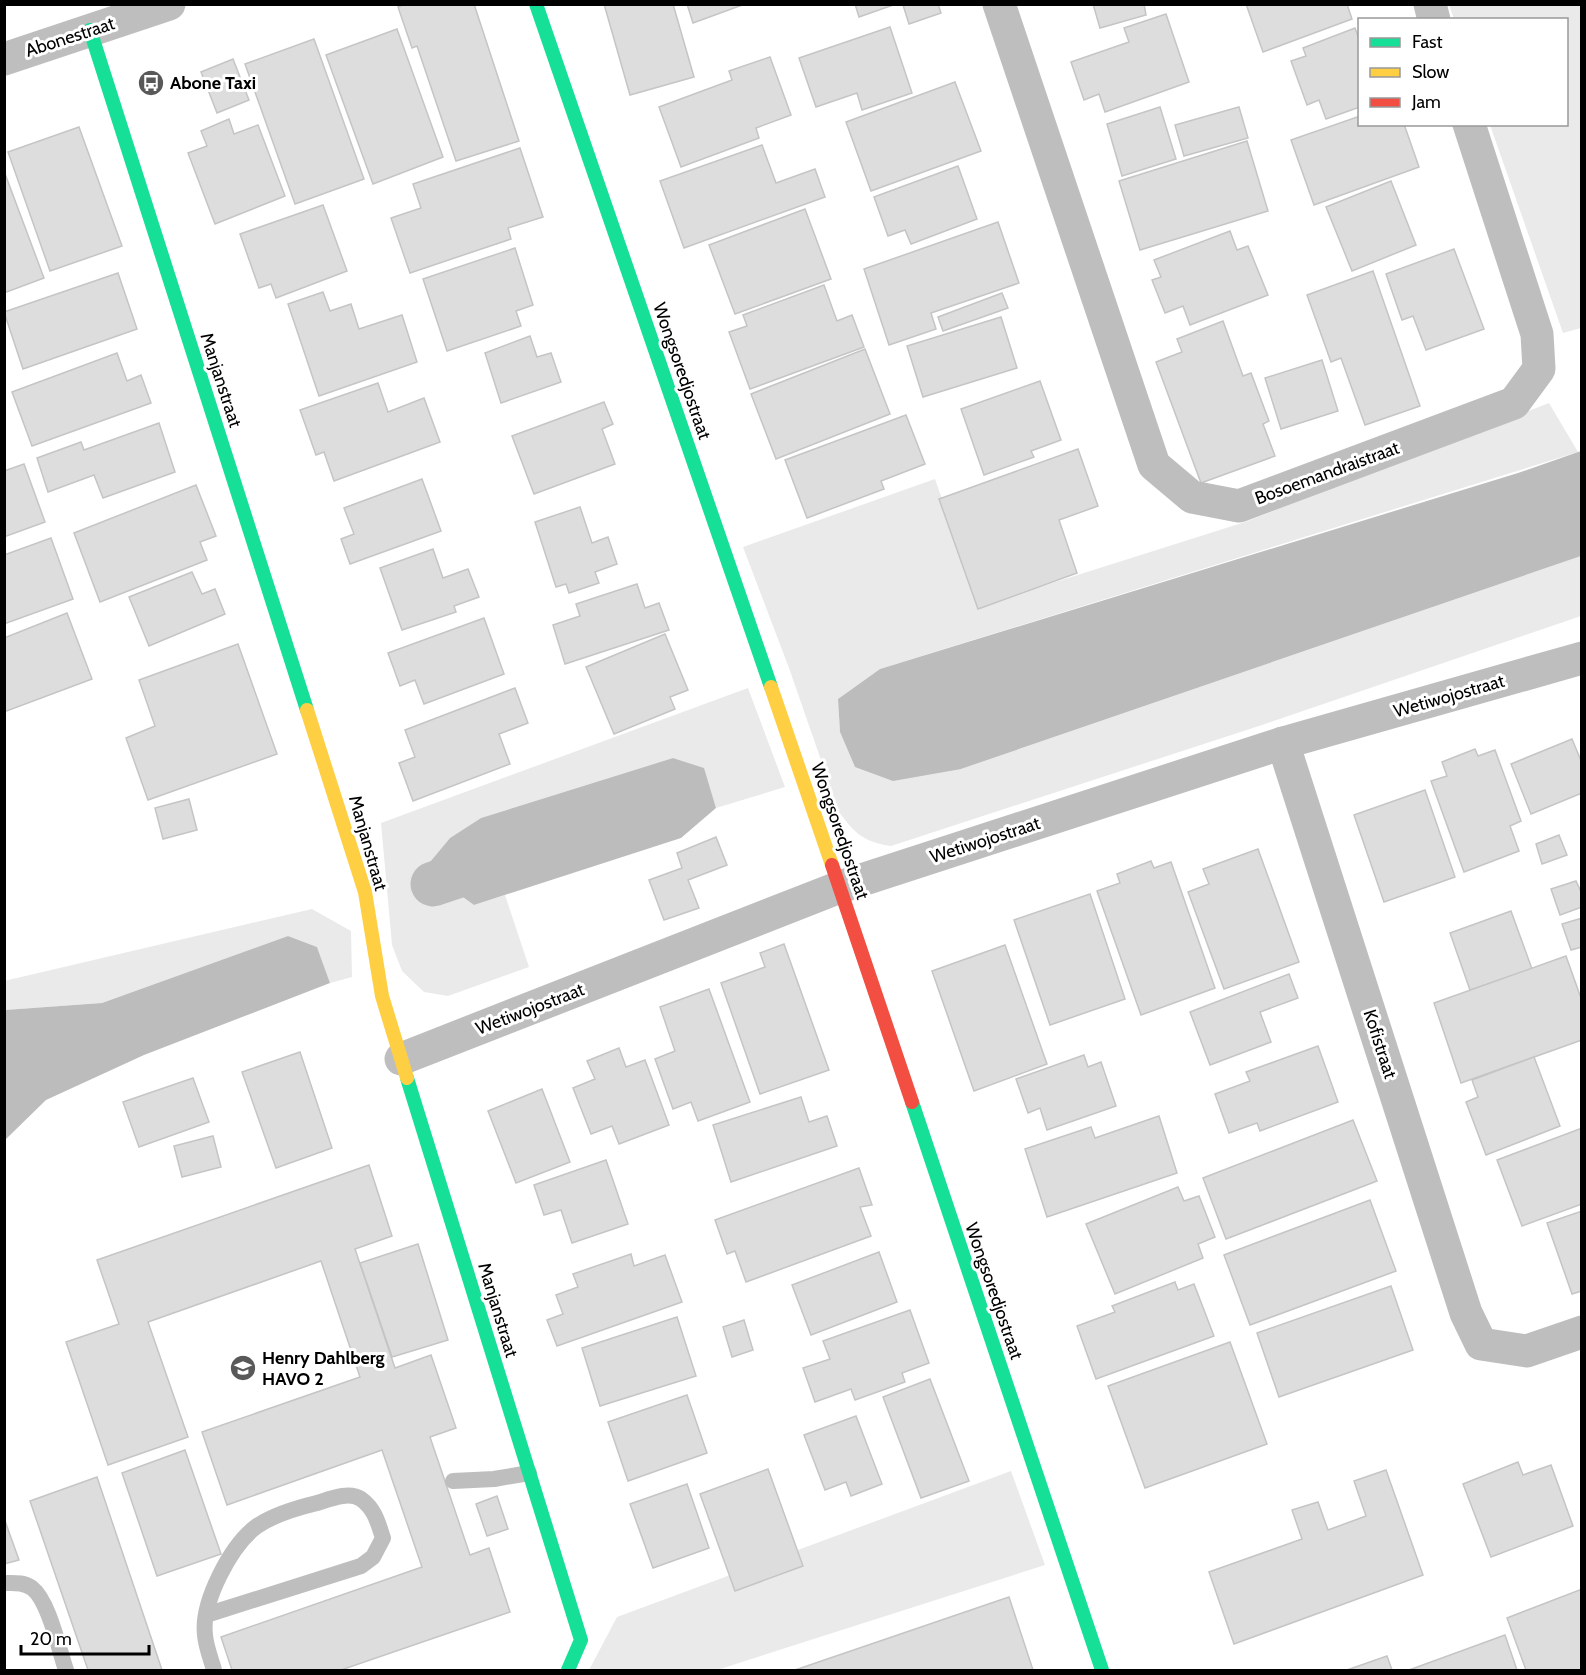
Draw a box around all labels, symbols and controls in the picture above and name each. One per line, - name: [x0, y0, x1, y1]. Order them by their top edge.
- street label: Abonestraat: [23, 12, 117, 62]
- legend: [1358, 18, 1568, 126]
- text: Fast: [1412, 31, 1443, 53]
- text: Slow: [1412, 61, 1449, 83]
- bus stop icon: Abone Taxi: [136, 68, 166, 98]
- place label: Abone Taxi: [170, 72, 256, 94]
- text: Jam: [1411, 91, 1441, 113]
- street label: Wongsoredjostraat: [648, 300, 716, 442]
- street label: Manjanstraat: [195, 330, 247, 430]
- street label: Bosoemandraistraat: [1252, 437, 1402, 509]
- street label: Wetiwojostraat: [1391, 670, 1507, 722]
- street label: Wongsoredjostraat: [806, 760, 874, 902]
- street label: Manjanstraat: [344, 793, 392, 893]
- street label: Wetiwojostraat: [927, 812, 1043, 868]
- street label: Wetiwojostraat: [473, 978, 587, 1040]
- street label: Kofistraat: [1359, 1007, 1401, 1081]
- street label: Wongsoredjostraat: [960, 1220, 1028, 1362]
- street label: Manjanstraat: [473, 1260, 523, 1360]
- place label: Henry Dahlberg HAVO 2: [262, 1347, 385, 1390]
- school or university icon: Henry Dahlberg HAVO 2: [228, 1353, 258, 1383]
- scale bar: [21, 1618, 148, 1656]
- text: 20 m: [30, 1628, 72, 1650]

